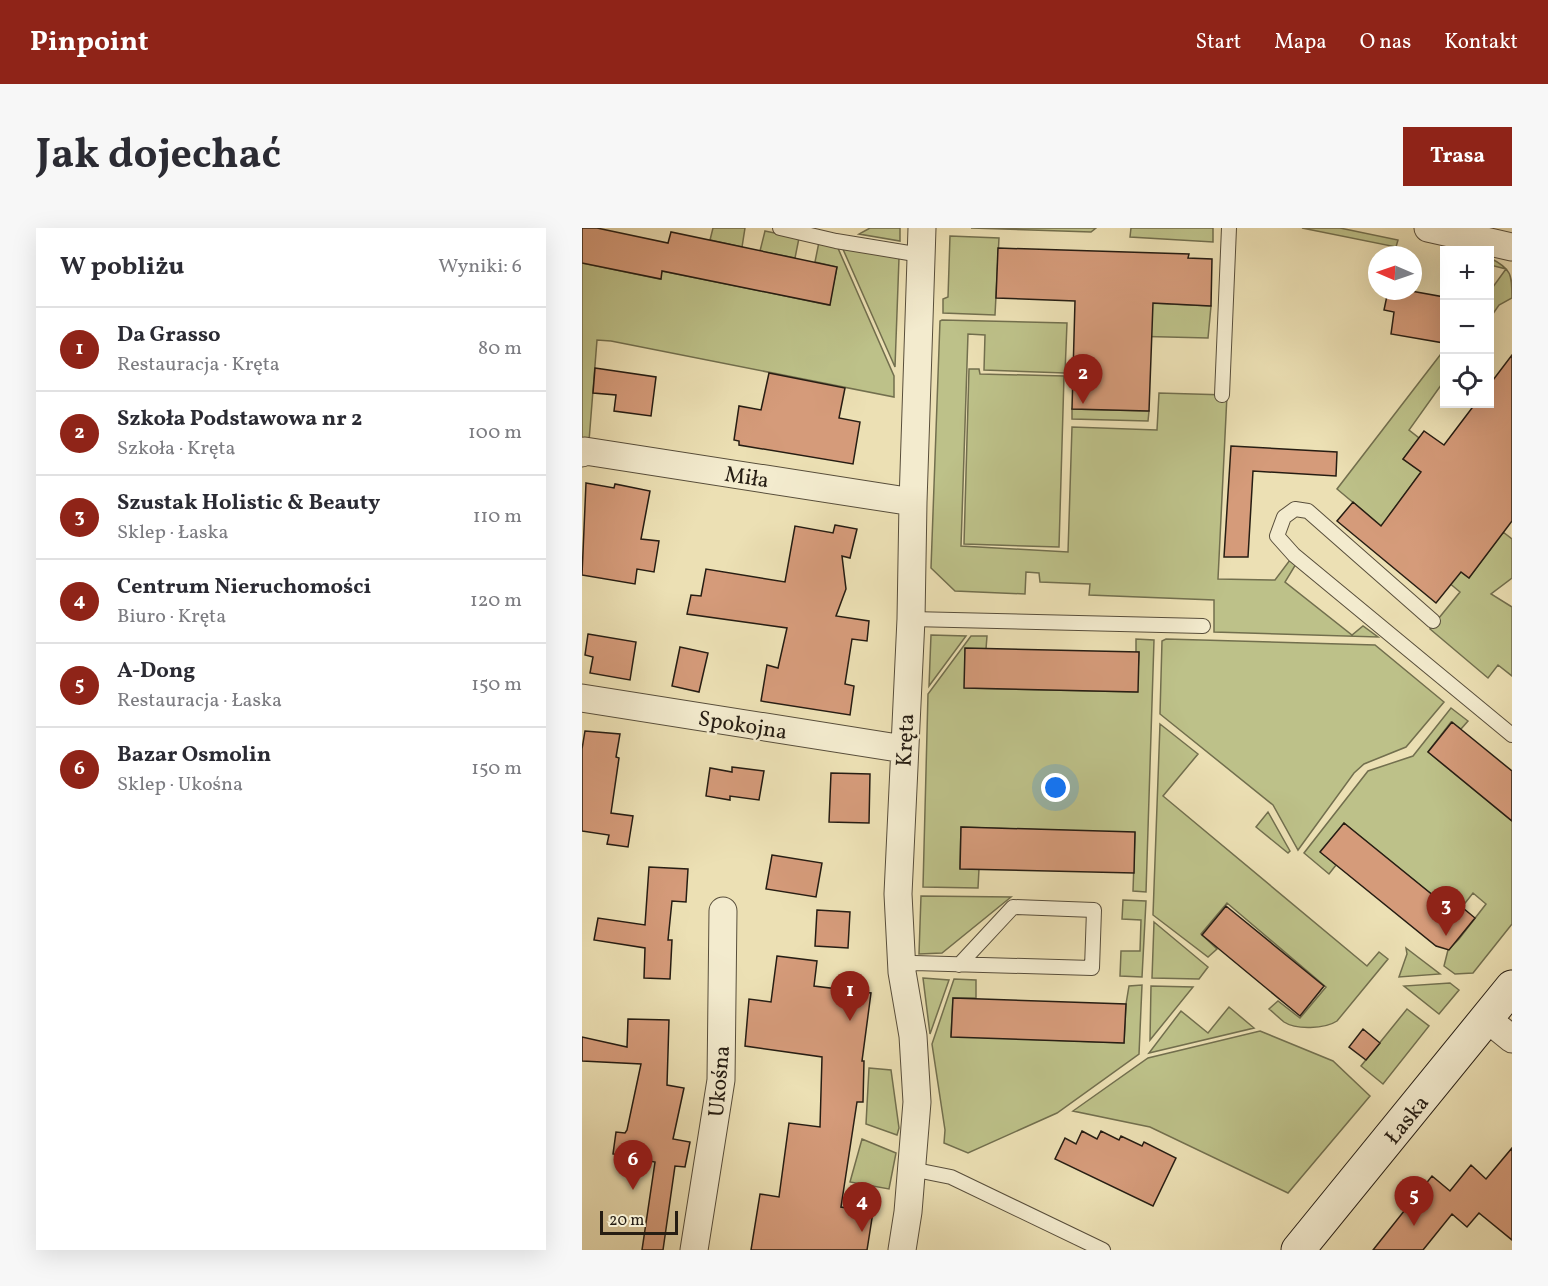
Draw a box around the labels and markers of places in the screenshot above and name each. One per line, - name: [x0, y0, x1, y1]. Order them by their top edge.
- pin: 2: [1064, 354, 1102, 404]
- pin: 3: [1426, 886, 1466, 936]
- pin: 1: [830, 972, 870, 1021]
- pin: 6: [614, 1140, 652, 1190]
- pin: 5: [1394, 1176, 1434, 1226]
- pin: 4: [842, 1182, 882, 1232]

